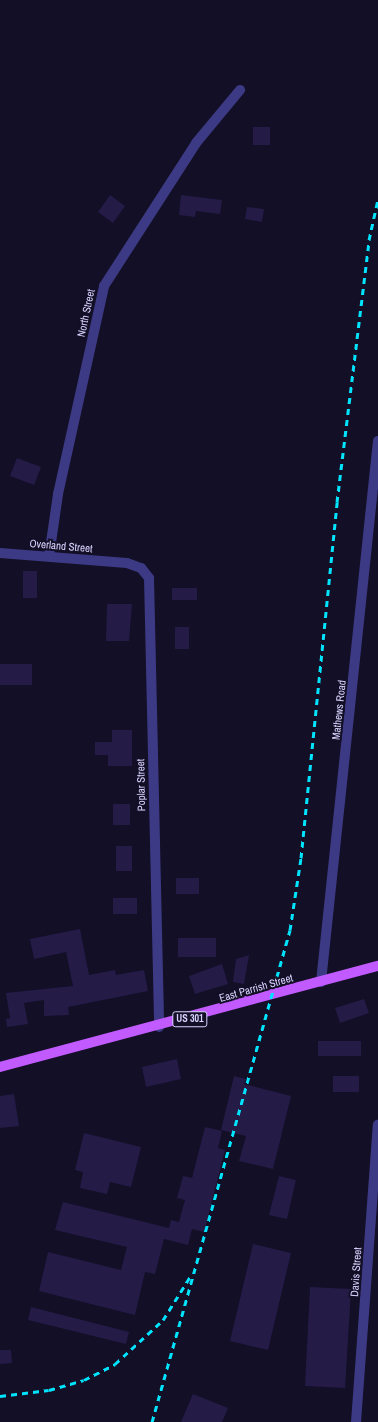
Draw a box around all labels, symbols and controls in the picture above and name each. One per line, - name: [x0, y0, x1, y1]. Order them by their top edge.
- street label: North Street: [74, 288, 98, 338]
- street label: Overland Street: [29, 537, 93, 555]
- street label: Mathews Road: [329, 679, 349, 741]
- street label: Poplar Street: [134, 759, 148, 811]
- street label: East Parrish Street: [218, 971, 294, 1005]
- road number: US 301: [172, 1011, 208, 1027]
- street label: Davis Street: [348, 1247, 364, 1297]

